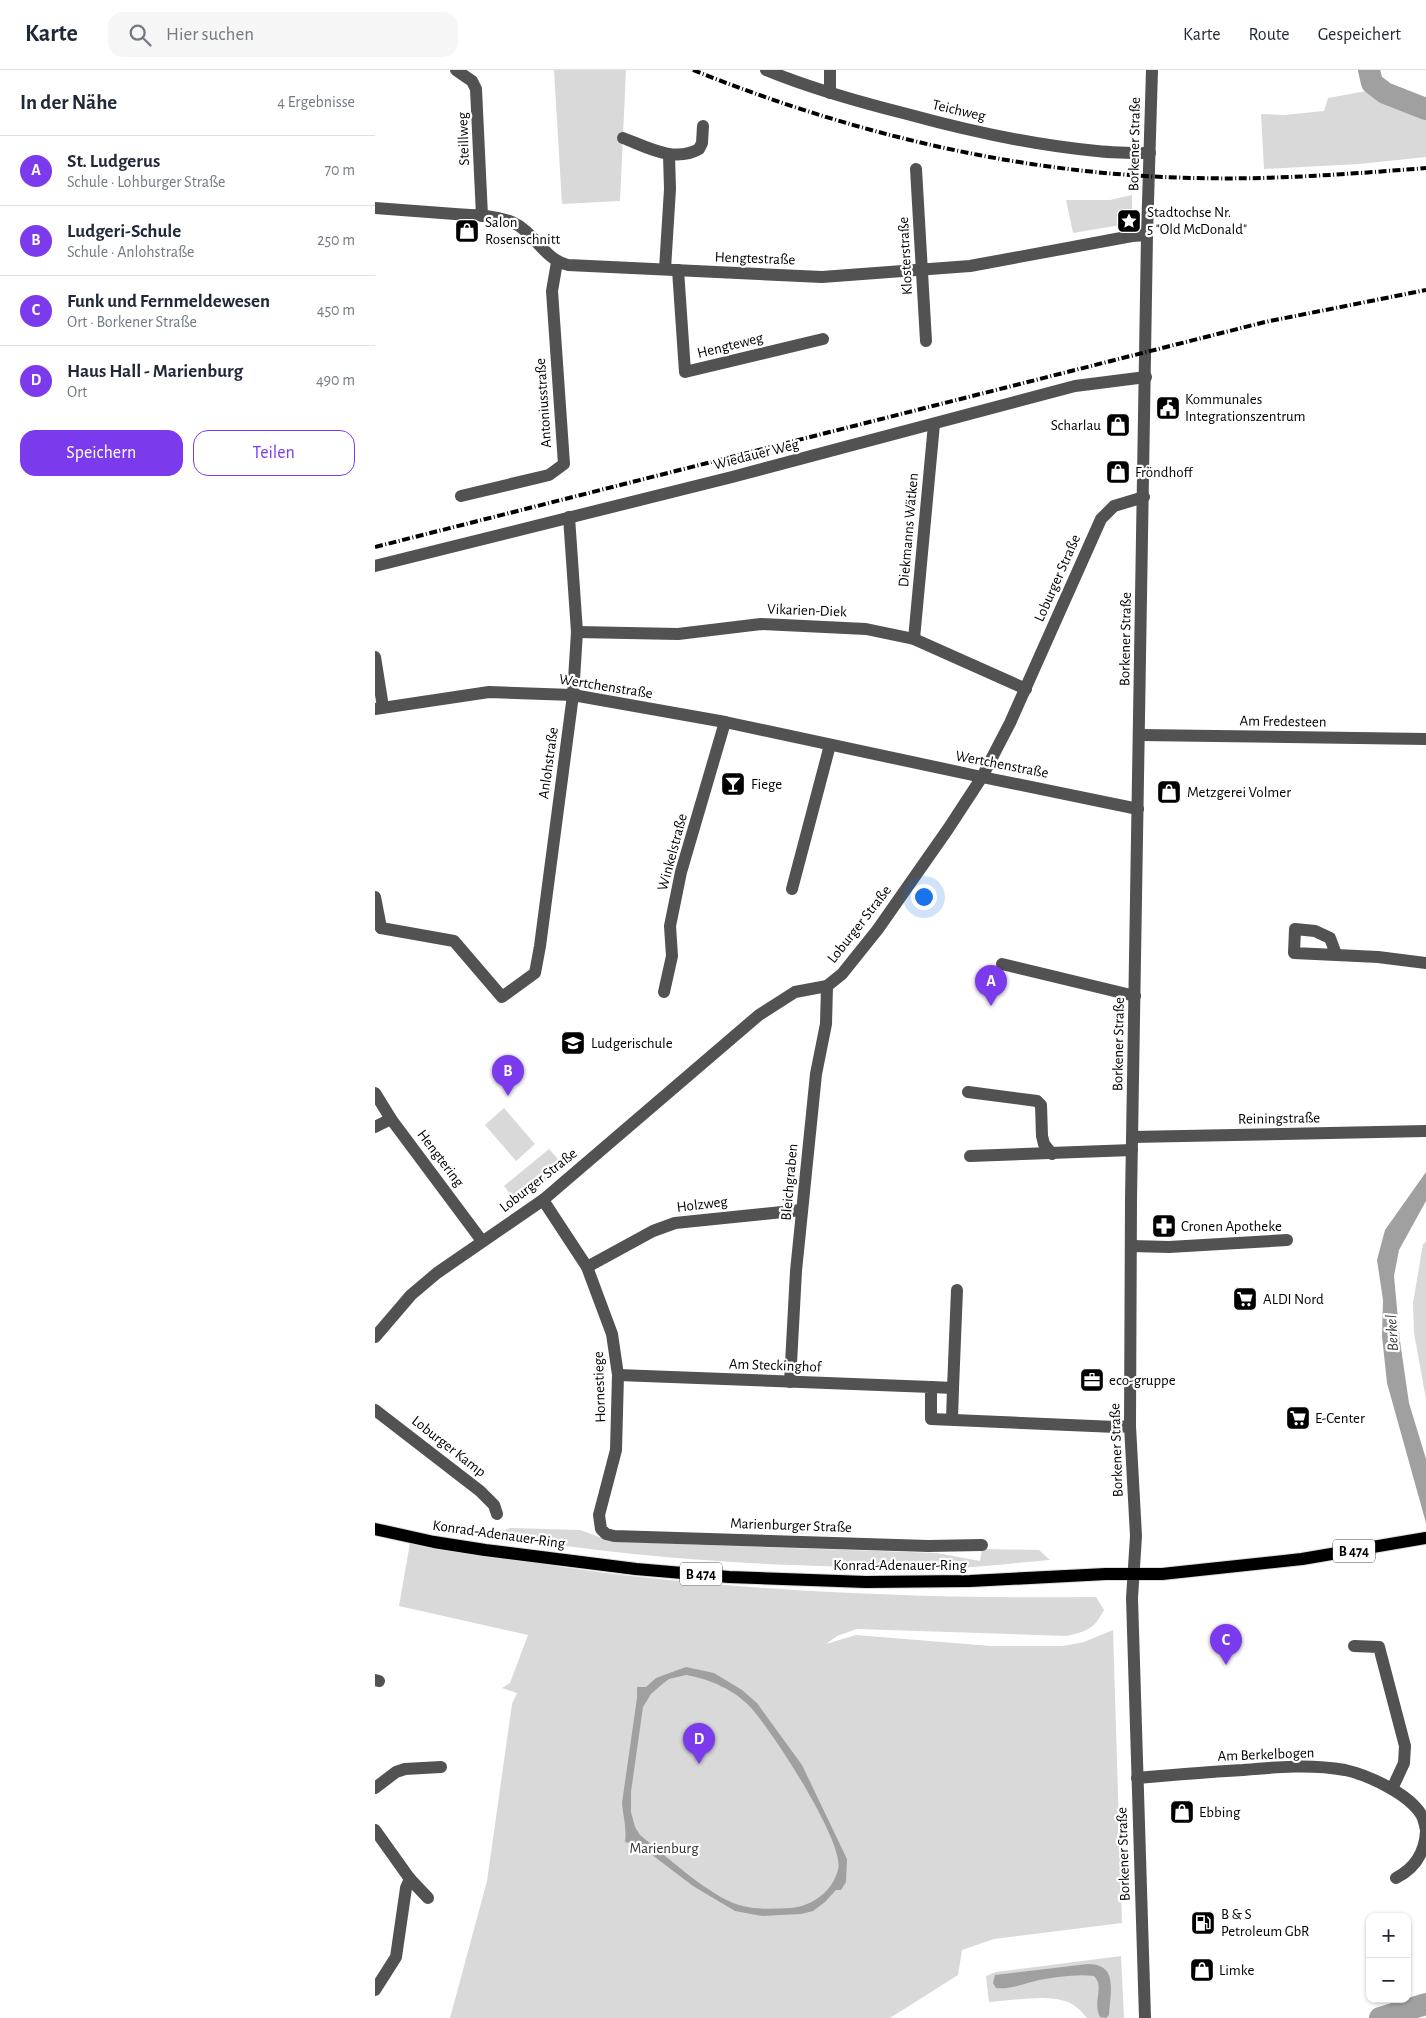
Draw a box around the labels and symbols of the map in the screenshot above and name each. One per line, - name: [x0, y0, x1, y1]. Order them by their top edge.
- street label: Teichweg: [931, 97, 988, 124]
- street label: Borkener Straße: [1126, 97, 1143, 191]
- street label: Steillweg: [455, 111, 472, 166]
- place label: Stadtochse Nr. 5 "Old McDonald": [1147, 205, 1247, 237]
- place icon: Stadtochse Nr. 5 "Old McDonald": [1116, 208, 1142, 234]
- place label: Salon Rosenschnitt: [485, 215, 560, 247]
- street label: Klosterstraße: [896, 216, 915, 295]
- shop icon: Salon Rosenschnitt: [454, 218, 480, 244]
- street label: Hengtestraße: [714, 250, 796, 267]
- street label: Hengteweg: [696, 330, 765, 361]
- street label: Antoniusstraße: [533, 358, 554, 448]
- place label: Kommunales Integrationszentrum: [1185, 392, 1306, 424]
- public building icon: Kommunales Integrationszentrum: [1155, 395, 1181, 421]
- shop icon: Scharlau: [1105, 412, 1131, 438]
- place label: Scharlau: [1051, 418, 1101, 433]
- street label: Wiedauer Weg: [712, 436, 801, 472]
- shop icon: Fröndhoff: [1105, 459, 1131, 485]
- place label: Fröndhoff: [1135, 465, 1194, 480]
- street label: Diekmanns Wätken: [896, 472, 921, 588]
- street label: Loburger Straße: [1032, 532, 1083, 624]
- street label: Borkener Straße: [1117, 592, 1134, 686]
- street label: Vikarien-Diek: [767, 602, 847, 619]
- street label: Wertchenstraße: [558, 672, 654, 701]
- street label: Am Fredesteen: [1239, 713, 1327, 730]
- street label: Anlohstraße: [536, 726, 561, 800]
- street label: Wertchenstraße: [954, 748, 1050, 781]
- bar icon: Fiege: [720, 771, 746, 797]
- place label: Fiege: [751, 777, 782, 792]
- shop icon: Metzgerei Volmer: [1156, 779, 1182, 805]
- place label: Metzgerei Volmer: [1187, 785, 1291, 800]
- street label: Winkelstraße: [655, 812, 690, 892]
- street label: Loburger Straße: [825, 883, 894, 966]
- your location: [911, 884, 937, 910]
- pin: A: [975, 965, 1007, 1006]
- street label: Borkener Straße: [1110, 997, 1127, 1091]
- school or university icon: Ludgerischule: [560, 1030, 586, 1056]
- place label: Ludgerischule: [591, 1036, 673, 1051]
- pin: B: [492, 1055, 524, 1096]
- street label: Reiningstraße: [1238, 1110, 1320, 1127]
- street label: Hengtering: [414, 1127, 467, 1190]
- street label: Bleichgraben: [779, 1143, 800, 1221]
- street label: Loburger Straße: [497, 1146, 580, 1215]
- street label: Holzweg: [676, 1194, 729, 1215]
- pharmacy icon: Cronen Apotheke: [1151, 1213, 1177, 1239]
- place label: Cronen Apotheke: [1181, 1219, 1282, 1234]
- supermarket icon: ALDI Nord: [1232, 1286, 1258, 1312]
- place label: ALDI Nord: [1263, 1292, 1324, 1307]
- water label: Berkel: [1383, 1314, 1401, 1352]
- street label: Hornestiege: [591, 1351, 608, 1423]
- street label: Am Steckinghof: [729, 1356, 823, 1375]
- office icon: eco-gruppe: [1079, 1367, 1105, 1393]
- place label: eco-gruppe: [1109, 1373, 1176, 1388]
- street label: Borkener Straße: [1107, 1403, 1126, 1497]
- supermarket icon: E-Center: [1285, 1405, 1311, 1431]
- place label: E-Center: [1315, 1411, 1365, 1426]
- street label: Loburger Kamp: [409, 1413, 489, 1480]
- street label: Marienburger Straße: [730, 1516, 852, 1535]
- street label: Konrad-Adenauer-Ring: [432, 1518, 567, 1551]
- road number: B 474: [1333, 1540, 1375, 1562]
- street label: Konrad-Adenauer-Ring: [833, 1558, 968, 1573]
- road number: B 474: [680, 1562, 722, 1586]
- pin: C: [1210, 1624, 1242, 1665]
- pin: D: [683, 1723, 715, 1764]
- street label: Am Berkelbogen: [1217, 1745, 1315, 1764]
- shop icon: Ebbing: [1169, 1799, 1195, 1825]
- place label: Ebbing: [1199, 1805, 1241, 1820]
- street label: Borkener Straße: [1114, 1807, 1133, 1901]
- park label: Marienburg: [630, 1841, 699, 1856]
- place label: B & S Petroleum GbR: [1221, 1907, 1309, 1939]
- fuel station icon: B & S Petroleum GbR: [1190, 1910, 1216, 1936]
- shop icon: Limke: [1189, 1957, 1215, 1983]
- place label: Limke: [1219, 1963, 1254, 1978]

